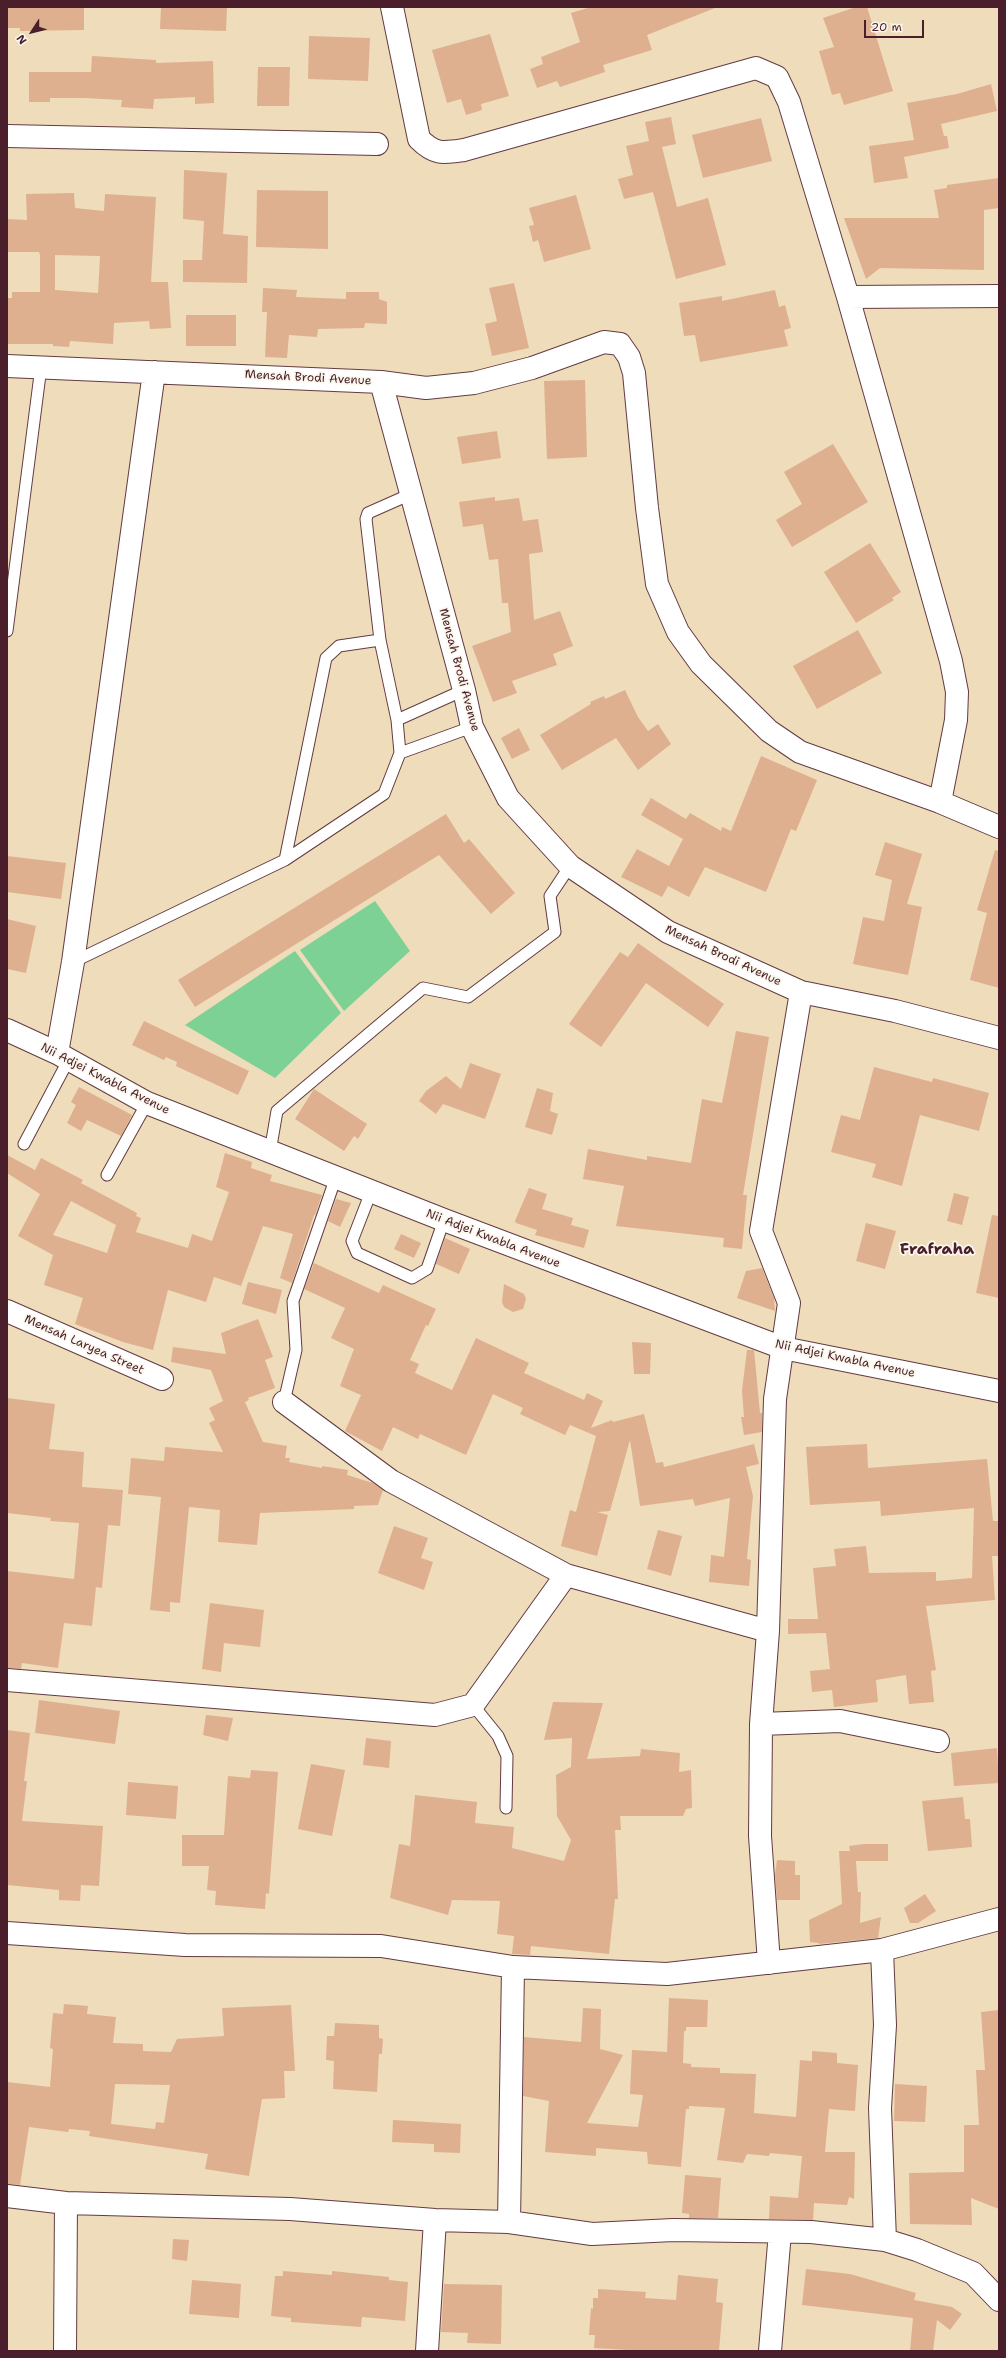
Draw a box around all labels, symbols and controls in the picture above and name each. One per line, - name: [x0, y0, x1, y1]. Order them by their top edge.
- north arrow: [12, 12, 52, 52]
- scale bar: [866, 12, 926, 38]
- text: 20 m: [871, 19, 902, 35]
- text: N: [13, 31, 31, 47]
- street label: Mensah Brodi Avenue: [244, 367, 372, 389]
- street label: Mensah Brodi Avenue: [436, 607, 482, 733]
- street label: Mensah Brodi Avenue: [662, 923, 784, 989]
- street label: Nii Adjei Kwabla Avenue: [38, 1040, 172, 1118]
- street label: Nii Adjei Kwabla Avenue: [424, 1207, 562, 1271]
- district label: Frafraha: [900, 1240, 974, 1260]
- street label: Mensah Laryea Street: [22, 1312, 146, 1378]
- street label: Nii Adjei Kwabla Avenue: [774, 1337, 916, 1381]

